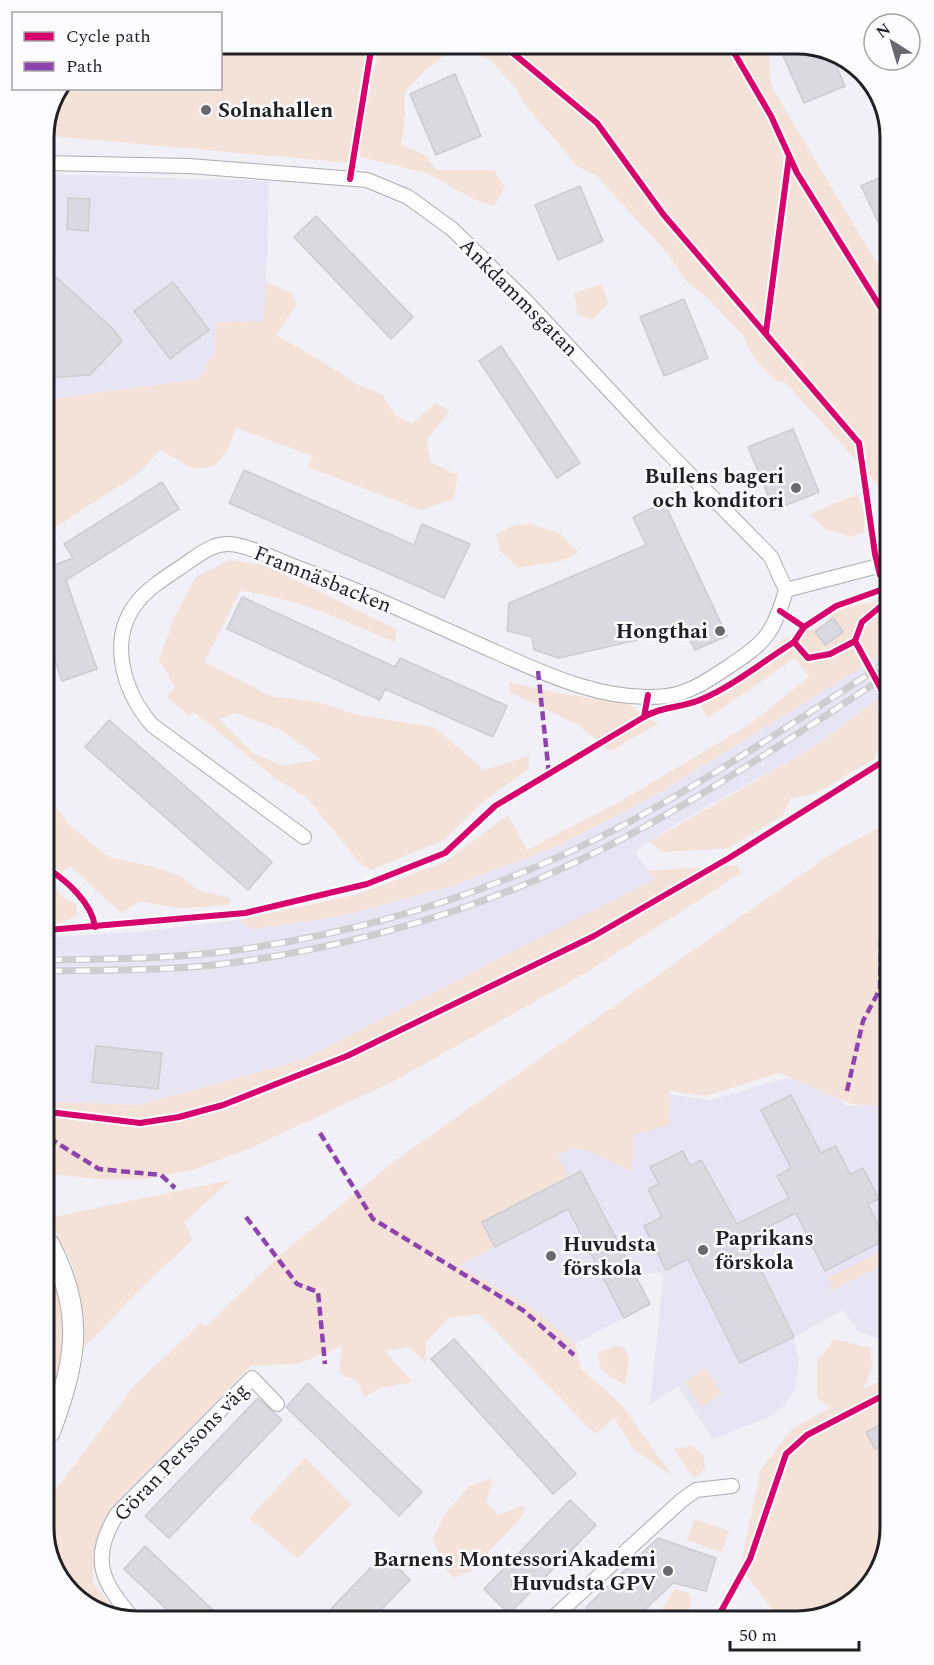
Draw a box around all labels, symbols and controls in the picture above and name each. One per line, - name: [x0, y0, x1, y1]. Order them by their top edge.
- legend: [12, 12, 222, 90]
- north arrow: [862, 12, 922, 72]
- text: N: [871, 17, 896, 44]
- text: Cycle path: [66, 23, 151, 50]
- text: Path: [66, 53, 103, 80]
- place label: Solnahallen: [218, 95, 333, 127]
- marker: Solnahallen: [199, 103, 213, 117]
- street label: Ankdammsgatan: [451, 231, 585, 365]
- place label: Bullens bageri och konditori: [645, 461, 784, 517]
- marker: Bullens bageri och konditori: [789, 481, 803, 495]
- street label: Framnäsbacken: [249, 538, 396, 622]
- place label: Hongthai: [616, 616, 708, 648]
- marker: Hongthai: [713, 624, 727, 638]
- place label: Paprikans förskola: [715, 1223, 814, 1279]
- place label: Huvudsta förskola: [563, 1229, 656, 1285]
- marker: Paprikans förskola: [696, 1243, 710, 1257]
- marker: Huvudsta förskola: [544, 1249, 558, 1263]
- street label: Göran Perssons väg: [107, 1376, 257, 1530]
- place label: Barnens MontessoriAkademi Huvudsta GPV: [373, 1544, 656, 1600]
- marker: Barnens MontessoriAkademi Huvudsta GPV: [661, 1564, 675, 1578]
- scale bar: [730, 1614, 859, 1652]
- text: 50 m: [739, 1622, 777, 1649]

